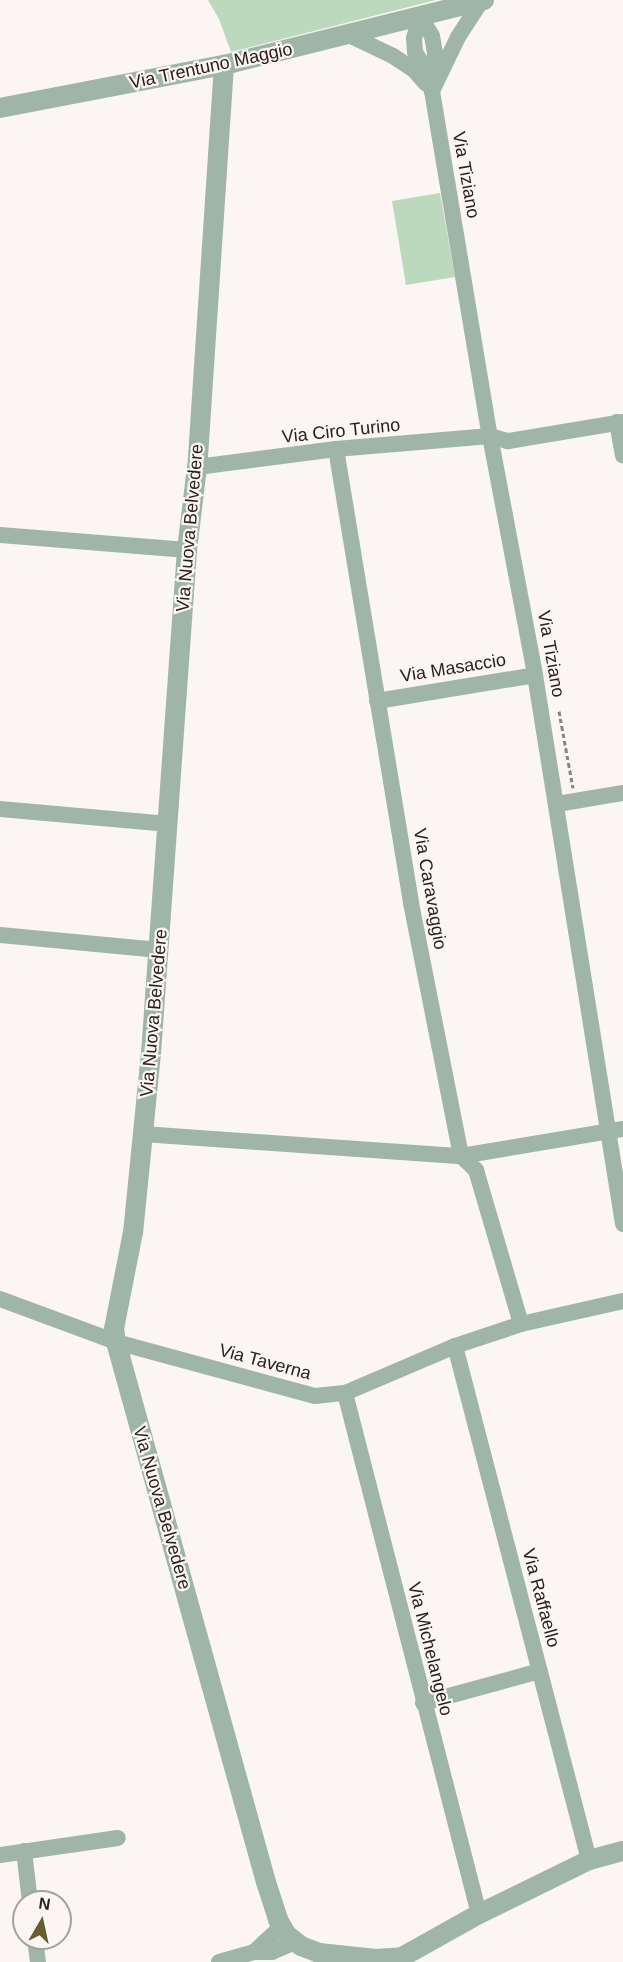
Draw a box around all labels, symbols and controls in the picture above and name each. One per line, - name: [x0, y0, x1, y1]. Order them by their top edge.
- street label: Via Trentuno Maggio: [128, 38, 294, 94]
- street label: Via Tiziano: [448, 130, 484, 220]
- street label: Via Ciro Turino: [281, 414, 401, 448]
- street label: Via Nuova Belvedere: [172, 443, 208, 613]
- street label: Via Tiziano: [533, 609, 569, 699]
- street label: Via Masaccio: [399, 649, 507, 687]
- street label: Via Caravaggio: [409, 827, 451, 951]
- street label: Via Nuova Belvedere: [136, 928, 172, 1098]
- street label: Via Taverna: [216, 1339, 314, 1385]
- street label: Via Nuova Belvedere: [128, 1424, 196, 1592]
- street label: Via Raffaello: [517, 1546, 565, 1650]
- street label: Via Michelangelo: [403, 1580, 457, 1718]
- north arrow: [12, 1890, 72, 1950]
- text: N: [38, 1894, 52, 1913]

